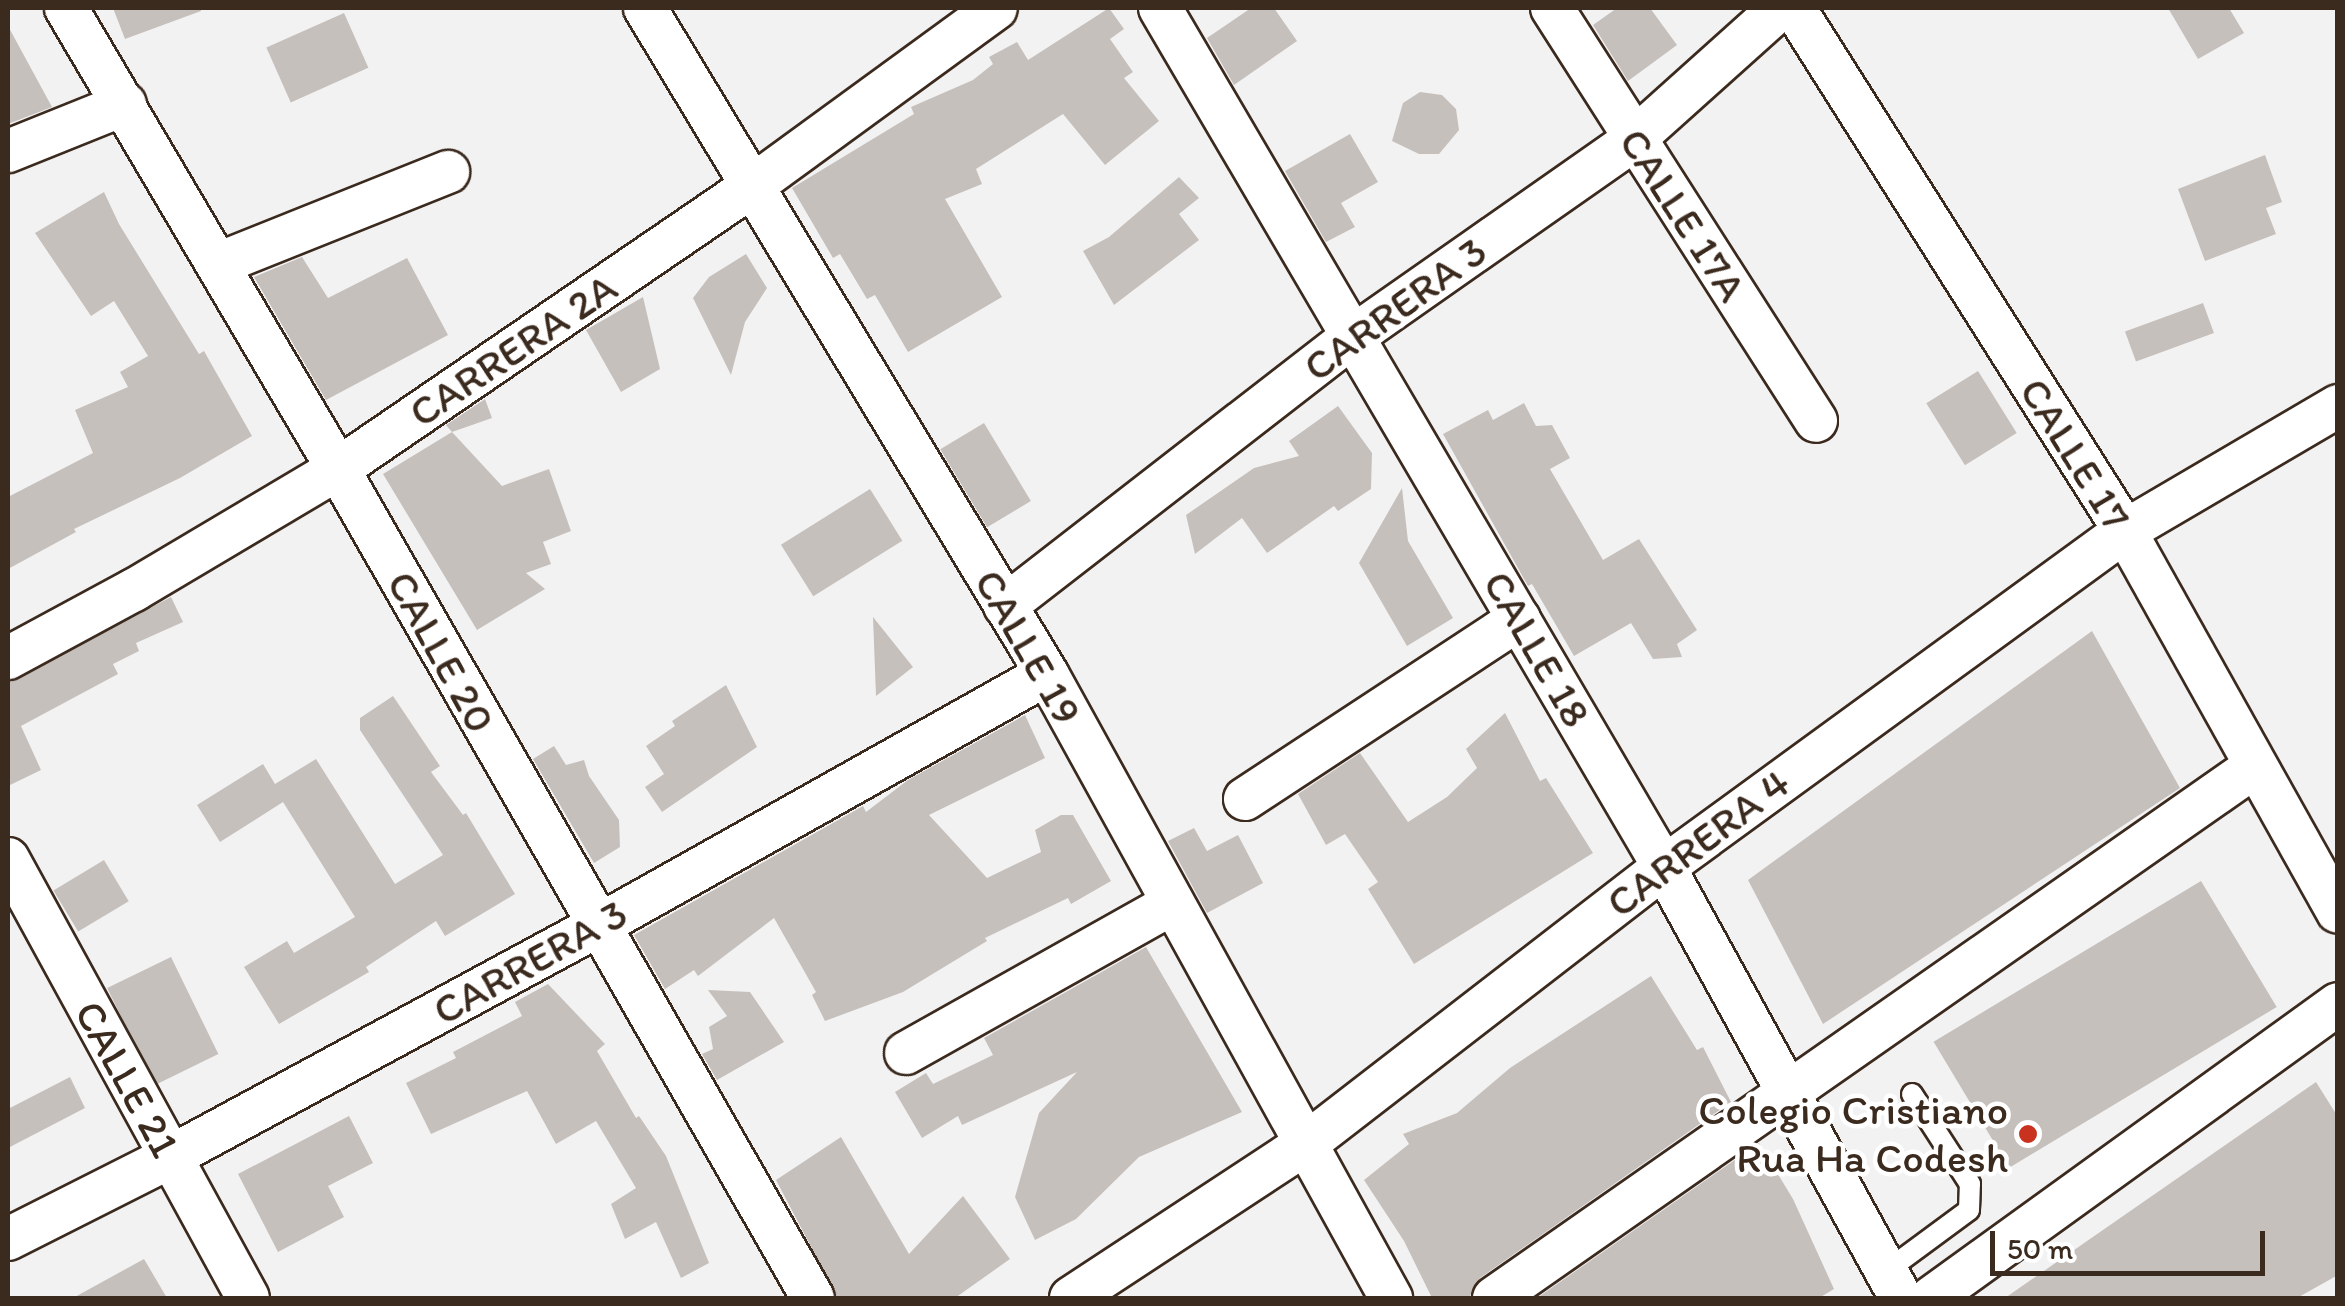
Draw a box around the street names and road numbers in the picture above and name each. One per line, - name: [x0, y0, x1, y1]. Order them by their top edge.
- street label: CALLE 17A: [1608, 119, 1758, 311]
- street label: CARRERA 3: [1294, 226, 1496, 392]
- street label: CARRERA 2A: [399, 262, 627, 438]
- street label: CALLE 17: [2009, 369, 2141, 539]
- street label: CALLE 19: [963, 560, 1093, 734]
- street label: CALLE 20: [376, 562, 506, 742]
- street label: CALLE 18: [1472, 562, 1602, 736]
- street label: CARRERA 4: [1596, 758, 1800, 928]
- street label: CARRERA 3: [424, 888, 636, 1036]
- street label: CALLE 21: [64, 992, 190, 1166]

